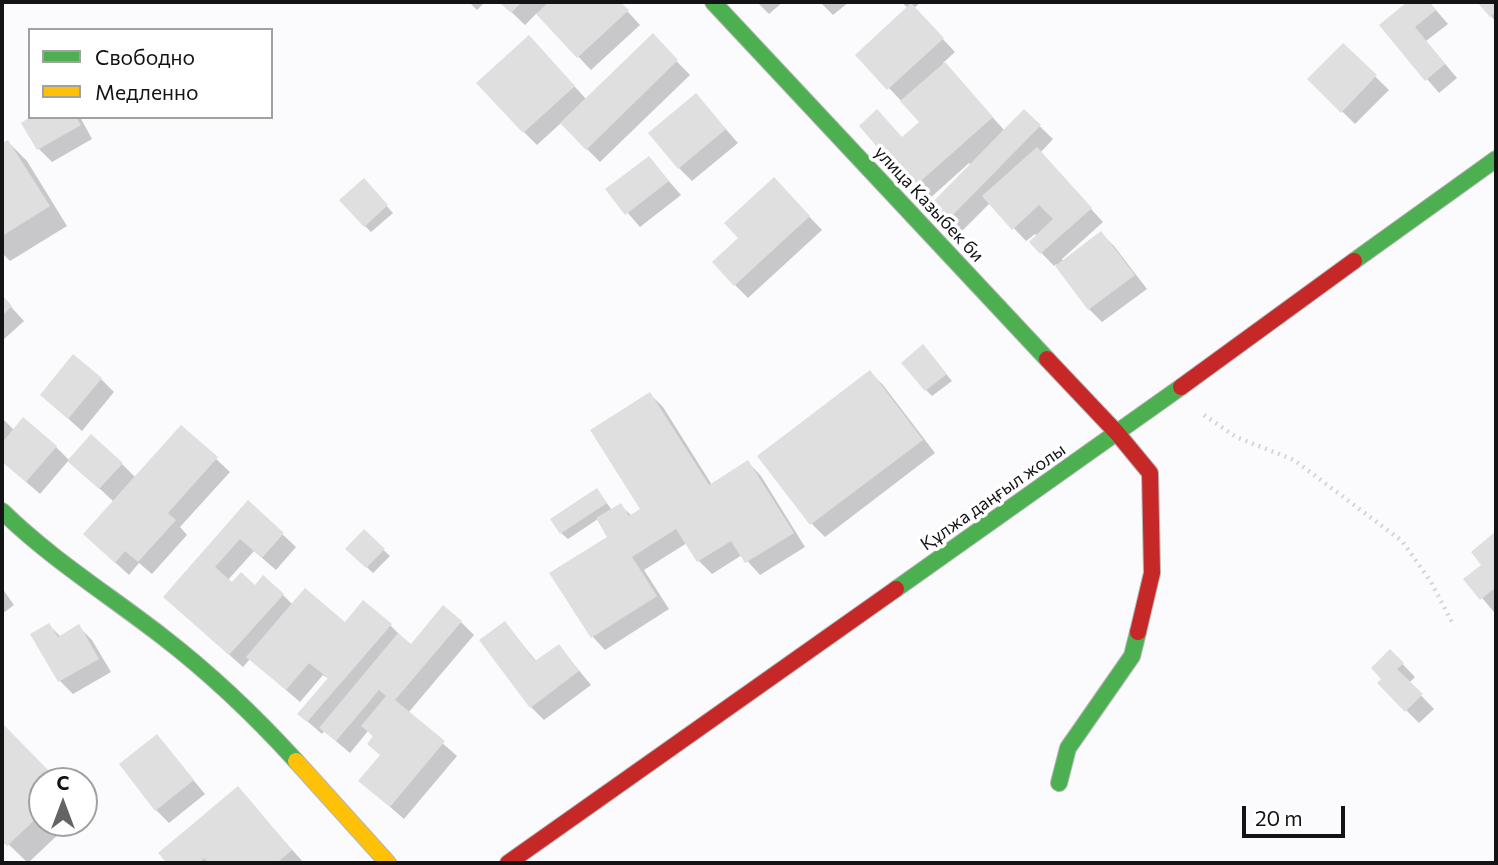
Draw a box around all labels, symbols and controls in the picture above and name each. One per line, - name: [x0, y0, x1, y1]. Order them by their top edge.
- legend: [28, 28, 273, 119]
- text: Свободно: [95, 44, 195, 69]
- text: Медленно: [95, 79, 199, 104]
- street label: улица Казыбек би: [870, 142, 988, 266]
- street label: Құлжа даңғыл жолы: [916, 439, 1070, 555]
- north arrow: [28, 767, 98, 837]
- text: С: [57, 771, 70, 794]
- scale bar: [1246, 792, 1349, 836]
- text: 20 m: [1255, 805, 1303, 830]

